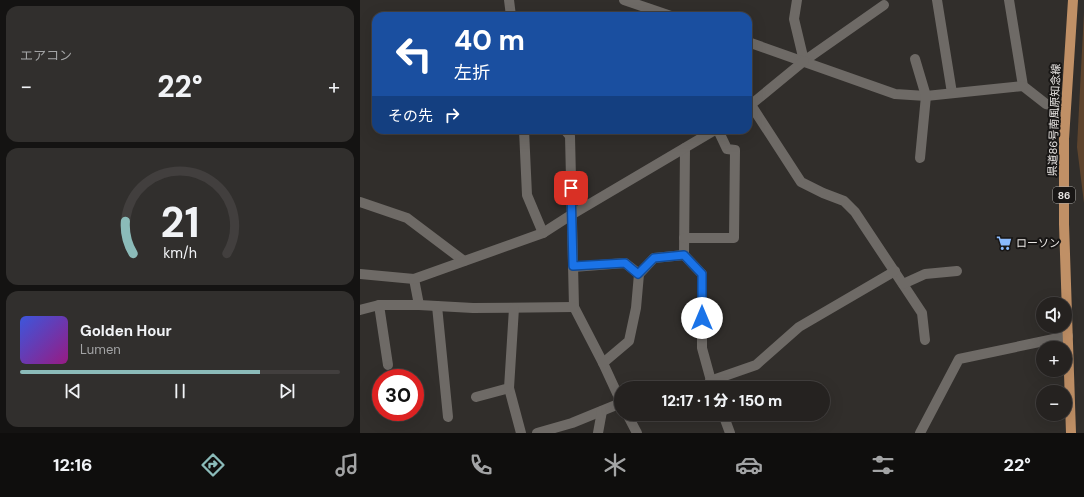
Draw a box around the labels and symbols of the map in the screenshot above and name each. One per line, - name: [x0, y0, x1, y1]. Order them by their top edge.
- street label: 県道86号南風原知念線: [1045, 63, 1063, 177]
- pin: [554, 171, 588, 205]
- road number: 86: [1053, 187, 1075, 203]
- supermarket icon: ローソン: [995, 234, 1013, 252]
- place label: ローソン: [1016, 236, 1060, 250]
- position arrow: [681, 297, 723, 339]
- speed limit sign: 30: [372, 369, 424, 421]

